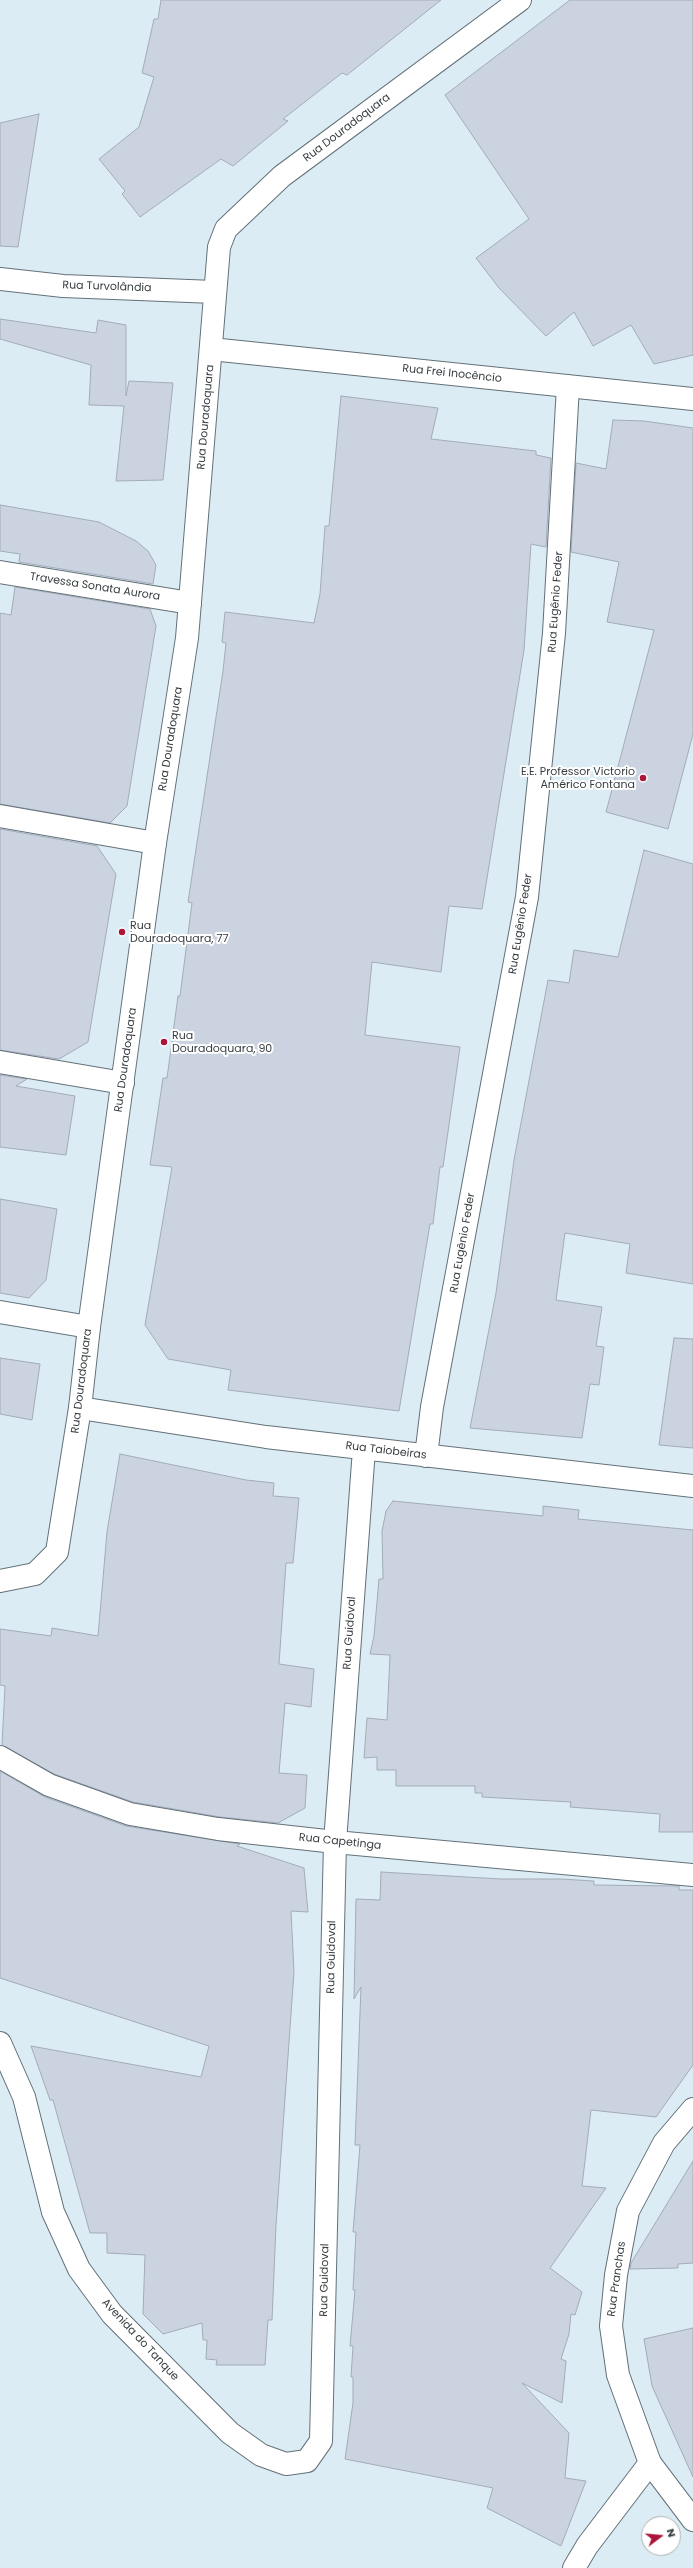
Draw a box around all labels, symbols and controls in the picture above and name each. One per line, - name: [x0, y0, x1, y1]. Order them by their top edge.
- street label: Rua Douradoquara: [301, 91, 393, 165]
- street label: Rua Turvolândia: [62, 279, 152, 295]
- street label: Rua Frei Inocêncio: [402, 362, 502, 386]
- street label: Rua Douradoquara: [195, 364, 217, 470]
- street label: Rua Eugênio Feder: [546, 551, 566, 653]
- street label: Travessa Sonata Aurora: [29, 570, 161, 604]
- street label: Rua Douradoquara: [156, 686, 186, 792]
- place label: E.E. Professor Victorio Américo Fontana: [521, 765, 635, 791]
- marker: E.E. Professor Victorio Américo Fontana: [638, 773, 648, 783]
- street label: Rua Eugênio Feder: [507, 873, 535, 975]
- place label: Rua Douradoquara, 77: [130, 919, 228, 945]
- marker: Rua Douradoquara, 77: [117, 927, 127, 937]
- street label: Rua Douradoquara: [112, 1007, 140, 1113]
- place label: Rua Douradoquara, 90: [172, 1029, 272, 1055]
- marker: Rua Douradoquara, 90: [159, 1037, 169, 1047]
- street label: Rua Eugênio Feder: [448, 1192, 478, 1294]
- street label: Rua Douradoquara: [69, 1328, 95, 1434]
- street label: Rua Taiobeiras: [345, 1439, 427, 1463]
- street label: Rua Guidoval: [341, 1596, 359, 1670]
- street label: Rua Capetinga: [298, 1831, 382, 1853]
- street label: Rua Guidoval: [325, 1920, 339, 1994]
- street label: Rua Pranchas: [605, 2240, 629, 2318]
- street label: Rua Guidoval: [318, 2243, 332, 2317]
- street label: Avenida do Tanque: [99, 2296, 181, 2384]
- north arrow: [641, 2516, 681, 2556]
- text: N: [663, 2527, 680, 2539]

